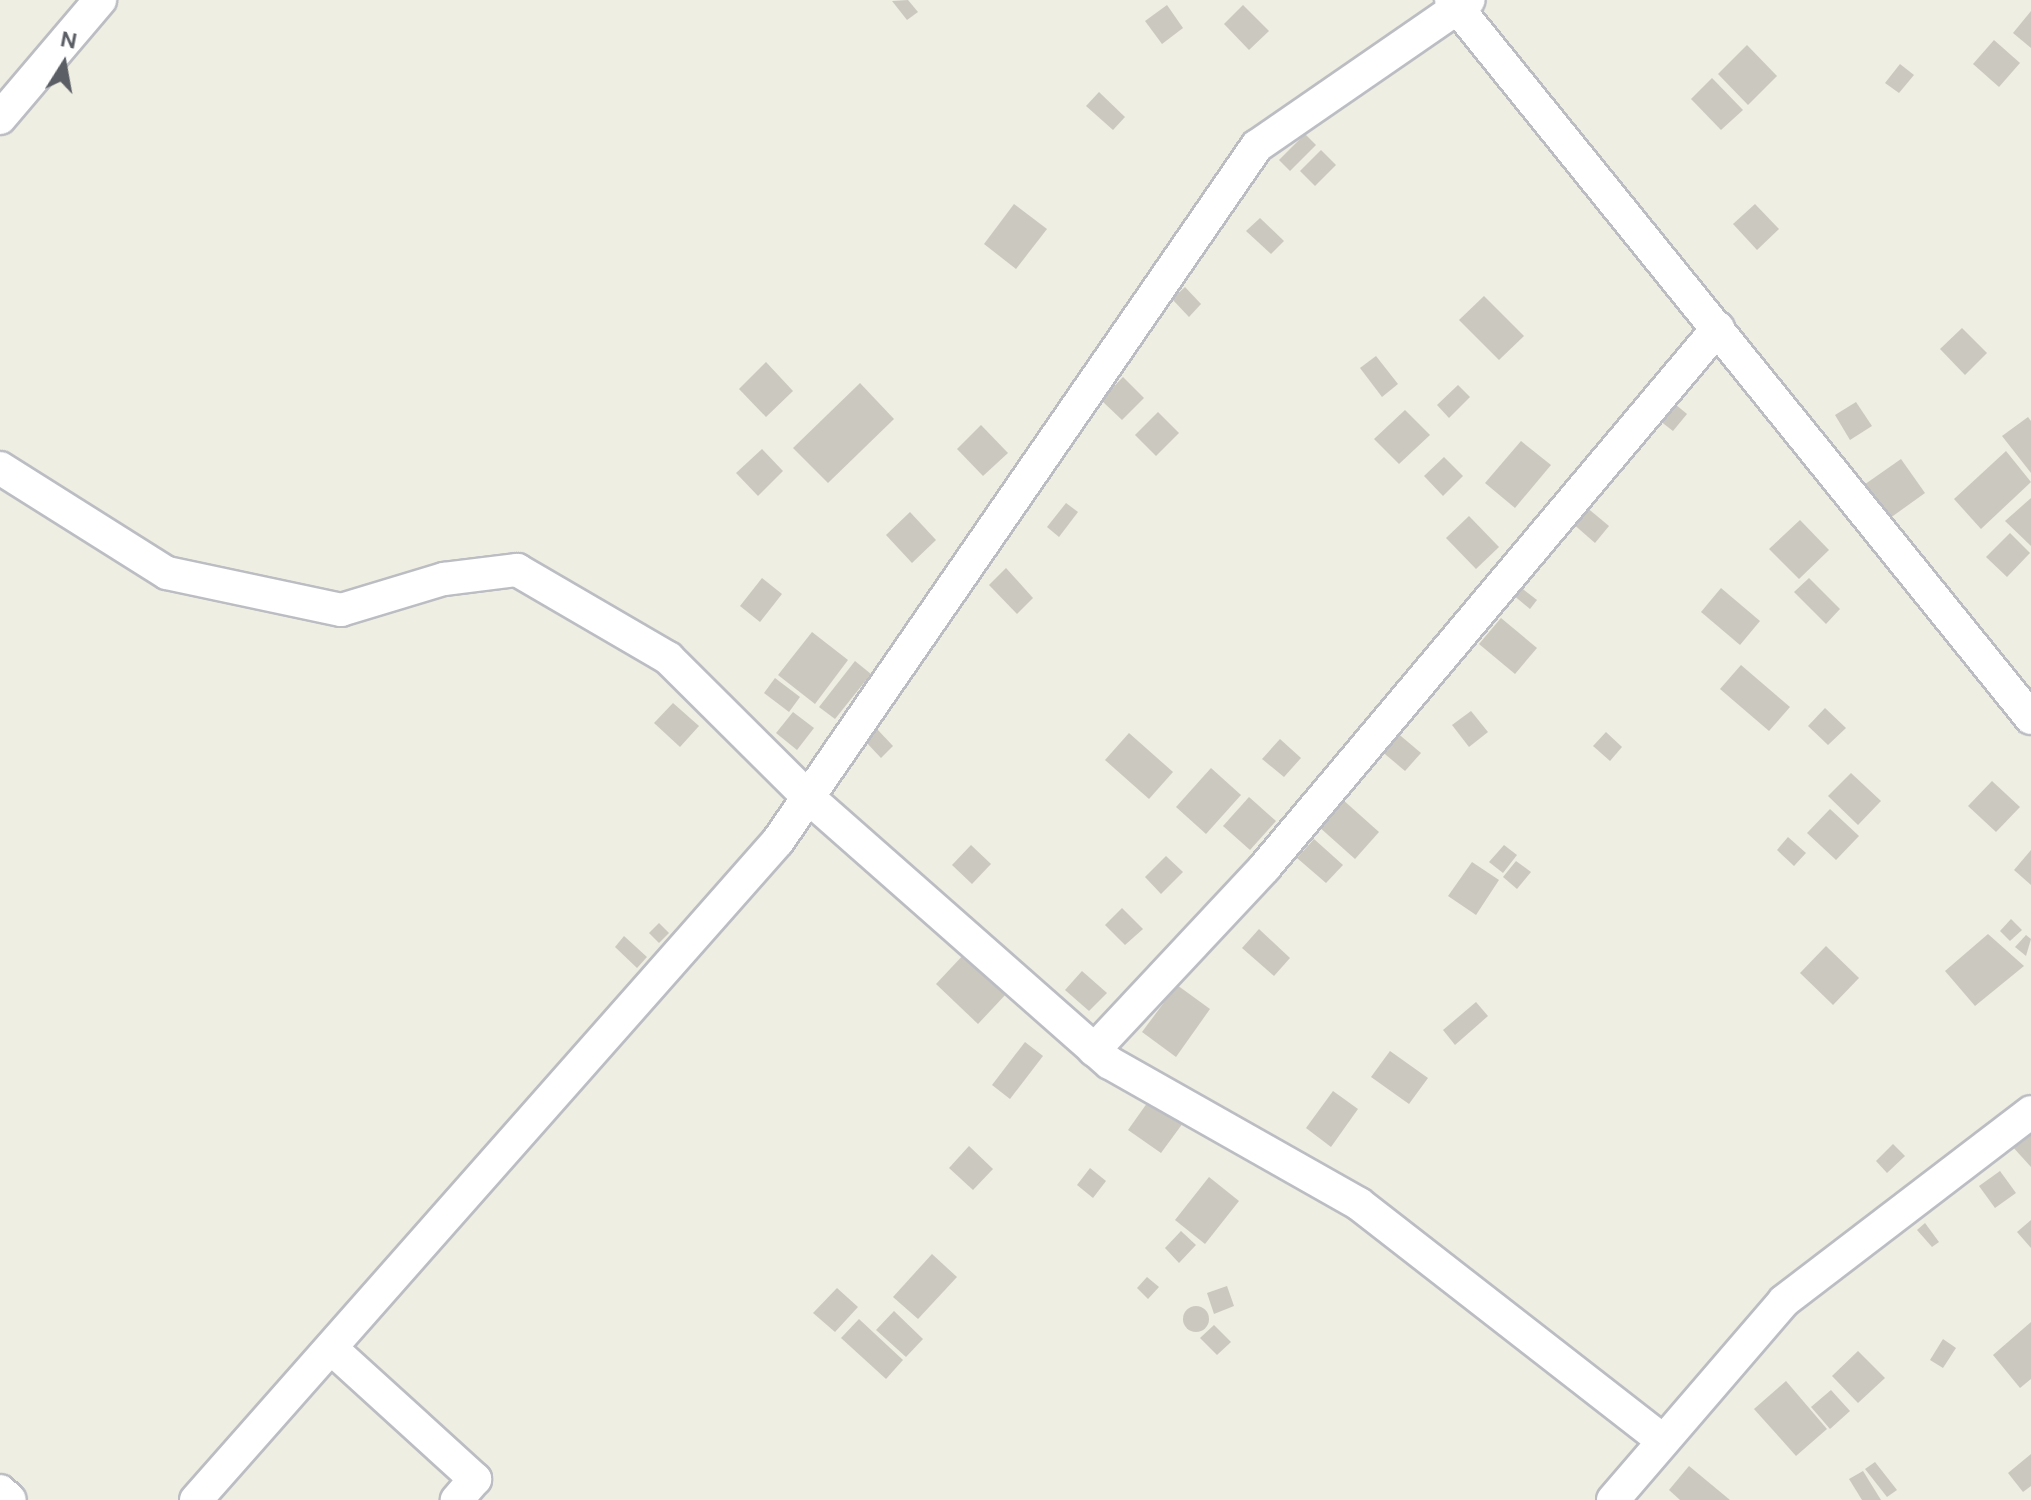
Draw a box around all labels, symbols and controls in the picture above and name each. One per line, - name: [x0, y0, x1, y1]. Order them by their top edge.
- north arrow: [24, 24, 104, 104]
- text: N: [58, 24, 79, 56]

